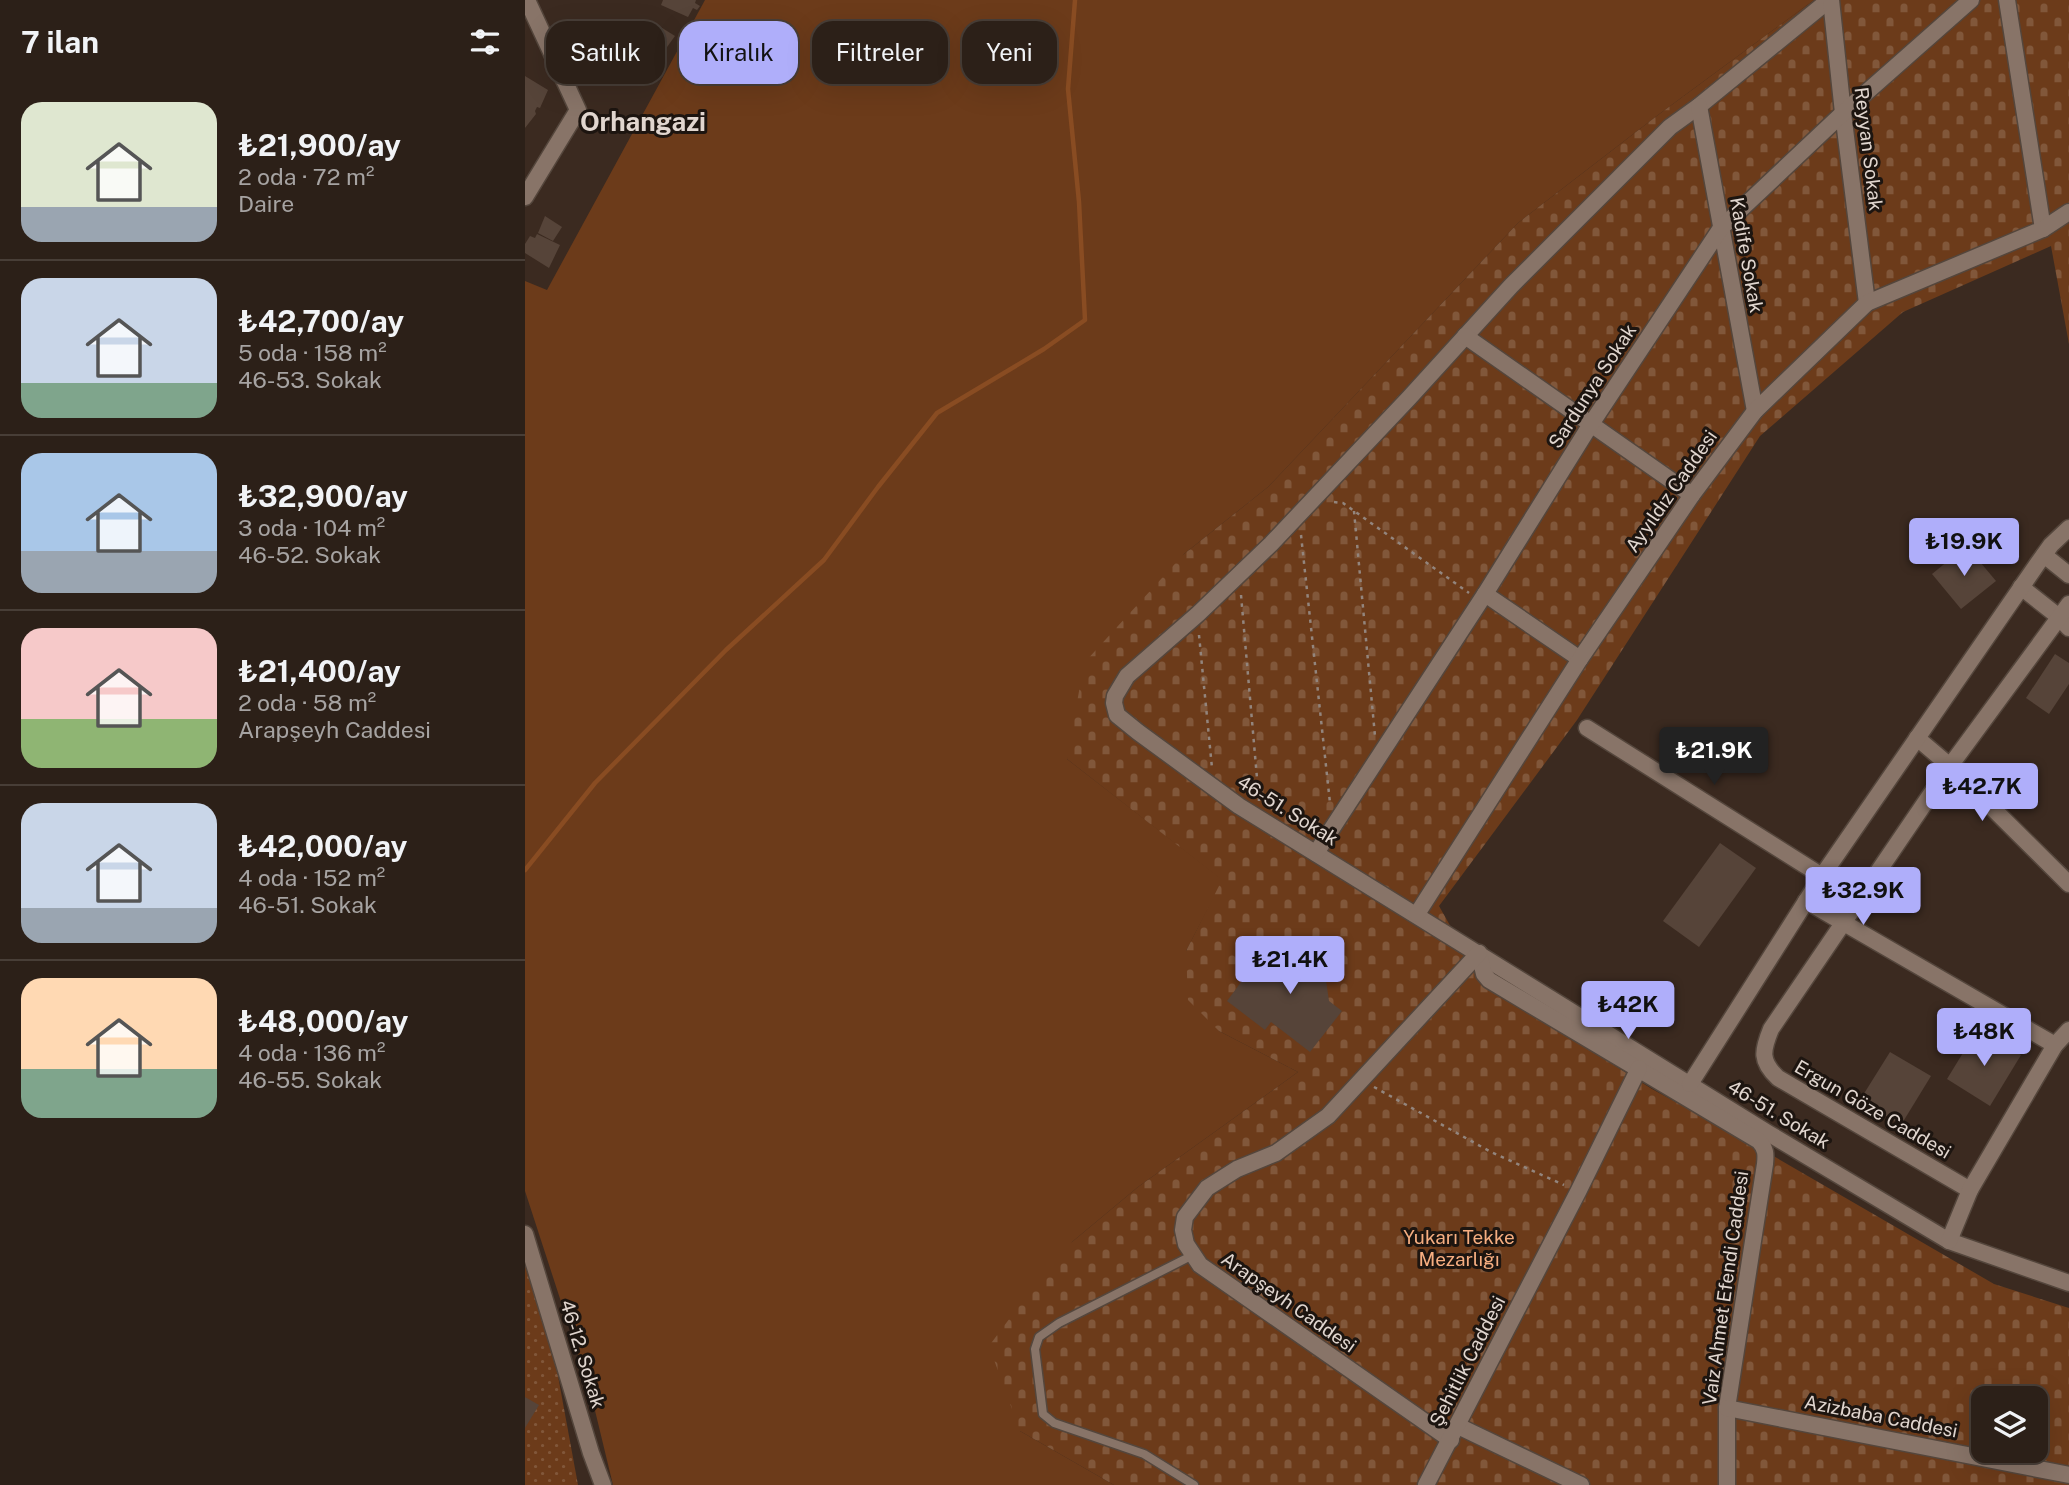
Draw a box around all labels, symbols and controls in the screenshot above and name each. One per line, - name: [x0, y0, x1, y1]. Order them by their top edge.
- chip: Satılık: [546, 21, 665, 84]
- chip: Kiralık: [679, 21, 798, 84]
- chip: Filtreler: [812, 21, 948, 84]
- chip: Yeni: [962, 21, 1057, 84]
- icon: filters: [466, 23, 504, 61]
- text: 7 ilan: [21, 24, 99, 60]
- street label: Reyyan Sokak: [1850, 86, 1888, 213]
- district label: Orhangazi: [580, 106, 706, 137]
- text: ₺21,900/ay: [238, 127, 401, 163]
- icon: home: [77, 130, 161, 214]
- text: 2 oda · 72 m²: [238, 163, 374, 190]
- text: Daire: [238, 190, 294, 217]
- street label: Kadife Sokak: [1726, 195, 1768, 315]
- text: ₺42,700/ay: [238, 303, 404, 339]
- icon: home: [77, 306, 161, 390]
- street label: Sardunya Sokak: [1544, 319, 1641, 452]
- text: 5 oda · 158 m²: [238, 339, 387, 366]
- text: 46-53. Sokak: [238, 366, 382, 393]
- street label: Ayyıldız Caddesi: [1621, 426, 1721, 556]
- text: ₺32,900/ay: [238, 478, 408, 514]
- icon: home: [77, 481, 161, 565]
- text: 3 oda · 104 m²: [238, 514, 385, 541]
- pin: ₺19.9K: [1907, 518, 2021, 578]
- text: ₺19.9K: [1925, 527, 2003, 554]
- text: 46-52. Sokak: [238, 541, 381, 568]
- text: ₺21,400/ay: [238, 653, 401, 689]
- icon: home: [77, 656, 161, 740]
- text: 2 oda · 58 m²: [238, 689, 376, 716]
- text: Arapşeyh Caddesi: [238, 716, 431, 743]
- pin: ₺21.9K: [1657, 728, 1771, 787]
- text: ₺21.9K: [1675, 736, 1753, 763]
- pin: ₺42.7K: [1925, 764, 2039, 823]
- street label: 46-51. Sokak: [1234, 770, 1343, 850]
- text: ₺42.7K: [1942, 772, 2022, 799]
- text: ₺42,000/ay: [238, 828, 407, 864]
- icon: home: [77, 831, 161, 915]
- text: 4 oda · 152 m²: [238, 864, 385, 891]
- pin: ₺32.9K: [1806, 867, 1920, 927]
- text: ₺32.9K: [1822, 876, 1904, 903]
- text: 46-51. Sokak: [238, 891, 377, 918]
- pin: ₺21.4K: [1233, 936, 1347, 996]
- text: ₺21.4K: [1251, 945, 1329, 972]
- pin: ₺42K: [1587, 982, 1669, 1041]
- text: ₺42K: [1597, 990, 1659, 1017]
- text: ₺48,000/ay: [238, 1003, 408, 1039]
- icon: home: [77, 1006, 161, 1090]
- pin: ₺48K: [1943, 1009, 2025, 1068]
- text: ₺48K: [1953, 1017, 2015, 1044]
- text: 4 oda · 136 m²: [238, 1039, 385, 1066]
- street label: Ergun Göze Caddesi: [1791, 1055, 1955, 1163]
- text: 46-55. Sokak: [238, 1066, 382, 1093]
- street label: 46-51. Sokak: [1724, 1075, 1834, 1153]
- street label: Vaiz Ahmet Efendi Caddesi: [1698, 1169, 1752, 1407]
- park label: Yukarı Tekke Mezarlığı: [1403, 1226, 1515, 1270]
- street label: Arapşeyh Caddesi: [1217, 1247, 1361, 1357]
- street label: Şehitlik Caddesi: [1425, 1292, 1509, 1430]
- street label: 46-12. Sokak: [556, 1297, 610, 1411]
- map controls: [1971, 1386, 2048, 1463]
- button: layers: [1971, 1386, 2048, 1463]
- street label: Azizbaba Caddesi: [1803, 1390, 1959, 1442]

